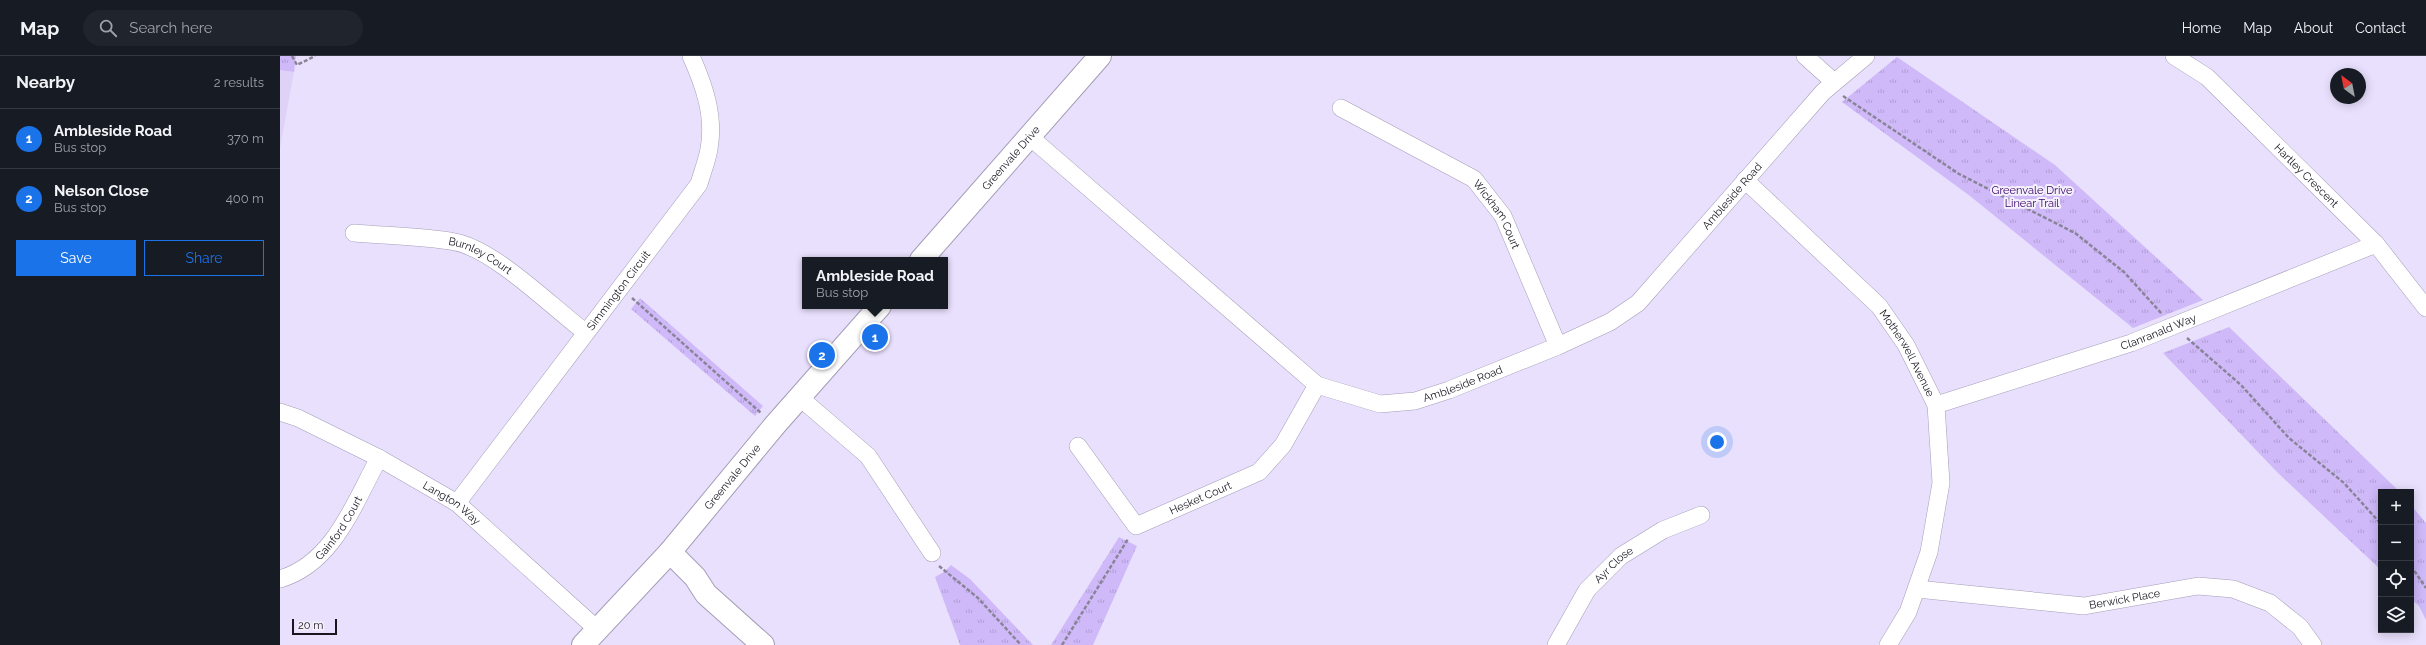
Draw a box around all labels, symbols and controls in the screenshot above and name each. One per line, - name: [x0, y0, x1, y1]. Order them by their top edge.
- search box: [83, 10, 363, 46]
- text: Map: [20, 17, 59, 39]
- icon: search: [97, 17, 119, 39]
- text: Search here: [129, 19, 213, 37]
- text: Home: [2182, 20, 2221, 36]
- text: Map: [2243, 20, 2272, 36]
- text: About: [2294, 20, 2333, 36]
- text: Contact: [2355, 20, 2406, 36]
- north arrow: [2330, 68, 2366, 104]
- text: Nearby: [16, 72, 75, 92]
- text: 2 results: [214, 75, 264, 90]
- text: Ambleside Road: [54, 122, 172, 140]
- street label: Greenvale Drive: [979, 123, 1043, 193]
- text: 1: [26, 131, 32, 146]
- text: 370 m: [227, 131, 264, 146]
- text: Bus stop: [54, 140, 106, 155]
- street label: Hartley Crescent: [2272, 141, 2342, 210]
- street label: Ambleside Road: [1699, 160, 1765, 232]
- street label: Wickham Court: [1470, 177, 1523, 251]
- text: Nelson Close: [54, 182, 149, 200]
- park label: Greenvale Drive Linear Trail: [1992, 184, 2073, 210]
- text: 2: [25, 191, 33, 206]
- text: 400 m: [226, 191, 264, 206]
- text: Bus stop: [54, 200, 106, 215]
- street label: Burnley Court: [447, 234, 515, 277]
- button: Save: [16, 240, 136, 276]
- button: Share: [144, 240, 264, 276]
- street label: Simmington Circuit: [584, 248, 653, 333]
- popup: [802, 257, 948, 309]
- text: Ambleside Road: [816, 267, 934, 285]
- text: Bus stop: [816, 285, 868, 300]
- street label: Motherwell Avenue: [1877, 307, 1937, 399]
- street label: Clanranald Way: [2119, 311, 2198, 352]
- pin: 1: [862, 322, 888, 352]
- pin: 2: [809, 340, 835, 370]
- street label: Ambleside Road: [1421, 363, 1504, 404]
- your location: [1707, 432, 1727, 452]
- street label: Greenvale Drive: [701, 441, 763, 512]
- street label: Langton Way: [421, 478, 483, 527]
- street label: Hesket Court: [1167, 478, 1234, 517]
- map controls: [2378, 489, 2414, 633]
- button: +: [2378, 489, 2414, 525]
- street label: Gainford Court: [312, 494, 365, 562]
- button: −: [2378, 525, 2414, 561]
- street label: Ayr Close: [1591, 543, 1636, 586]
- button: locate: [2378, 561, 2414, 597]
- street label: Berwick Place: [2088, 586, 2162, 612]
- button: layers: [2378, 597, 2414, 633]
- scale bar: [292, 617, 337, 636]
- text: 20 m: [298, 619, 323, 632]

